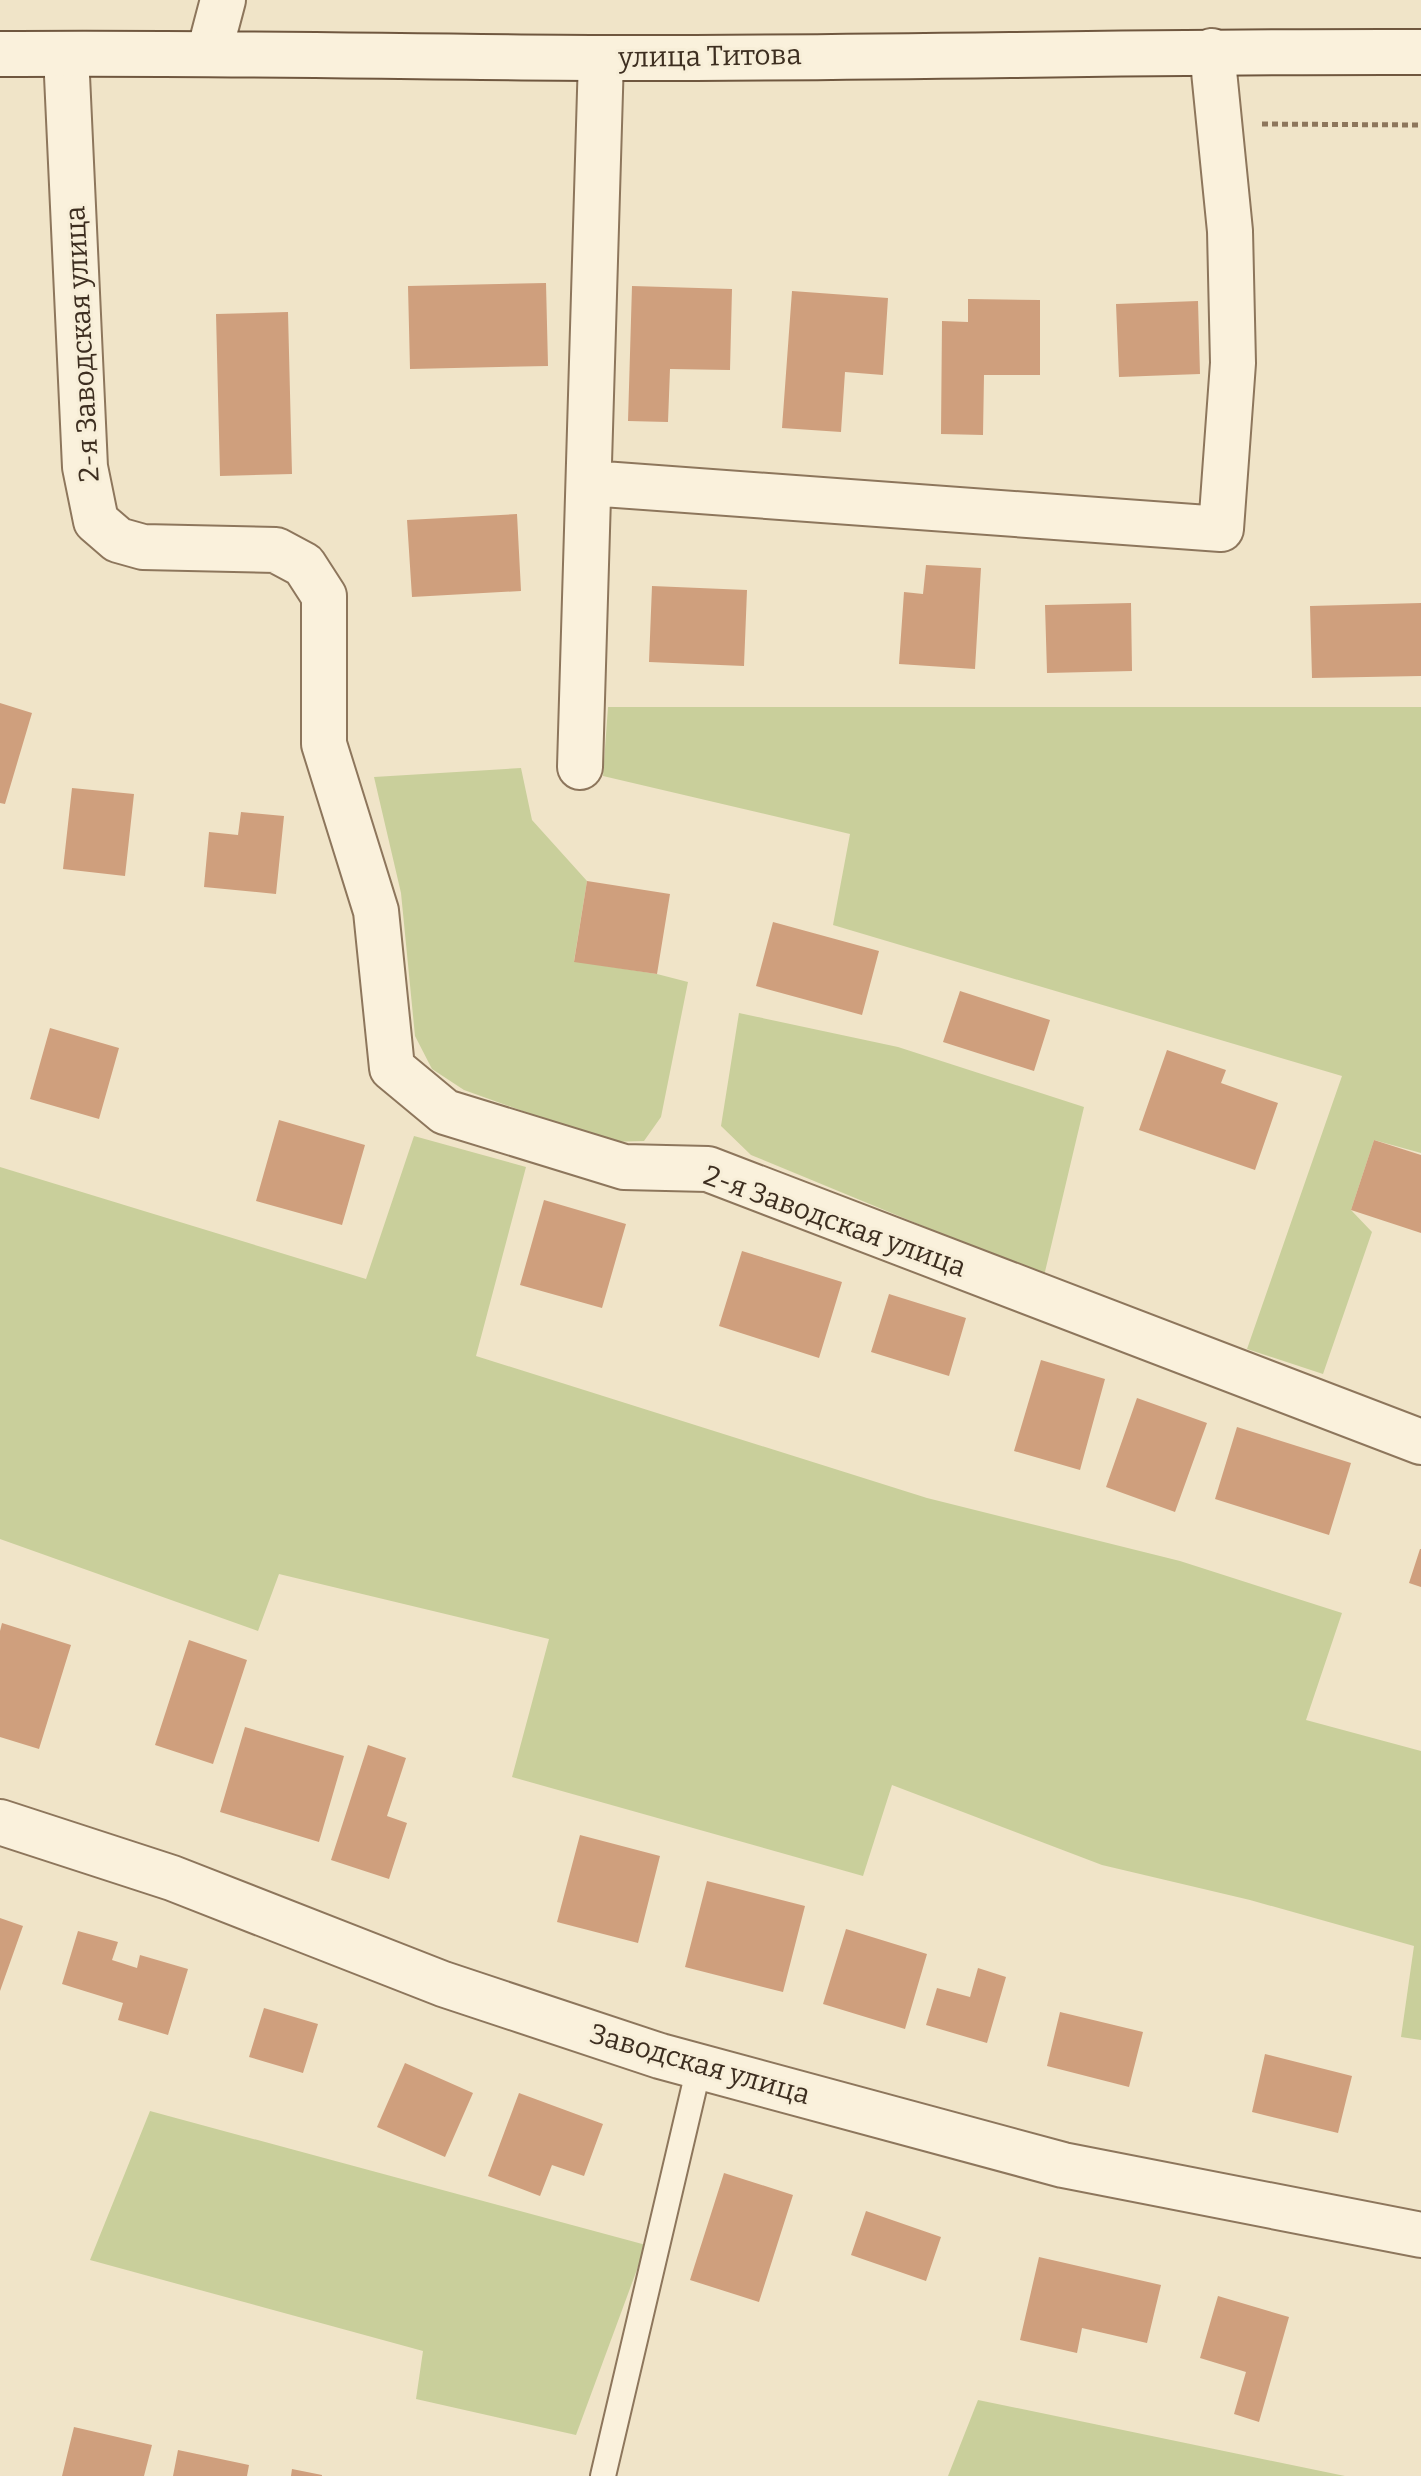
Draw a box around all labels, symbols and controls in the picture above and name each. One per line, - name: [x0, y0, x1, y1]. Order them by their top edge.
- street label: улица Титова: [617, 38, 802, 74]
- street label: 2-я Заводская улица: [58, 205, 106, 483]
- street label: 2-я Заводская улица: [699, 1158, 971, 1284]
- street label: Заводская улица: [586, 2017, 814, 2111]

